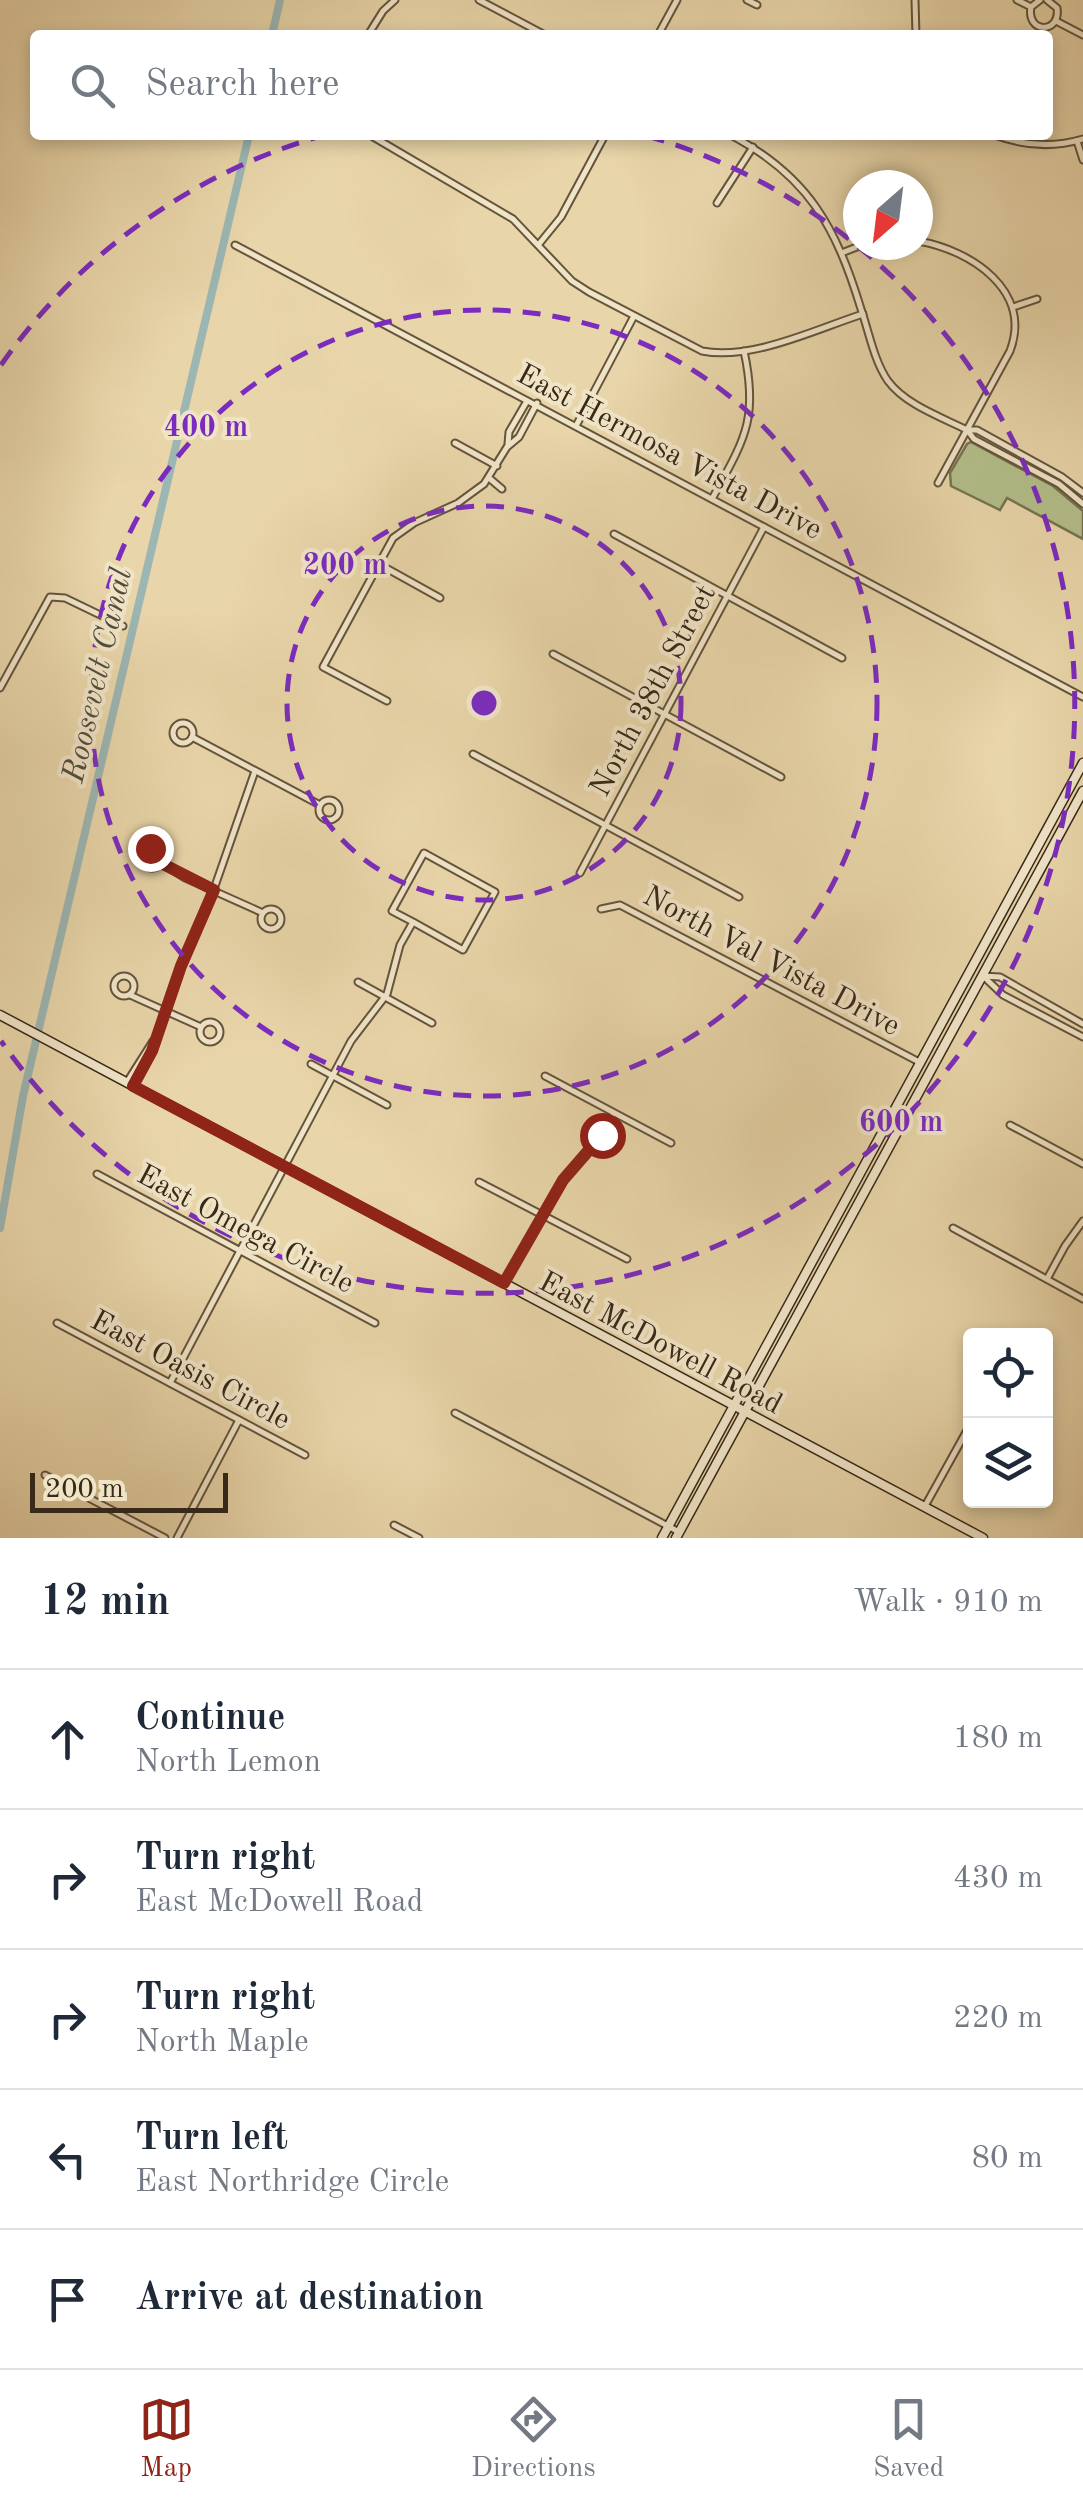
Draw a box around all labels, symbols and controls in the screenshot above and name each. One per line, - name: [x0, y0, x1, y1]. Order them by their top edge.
- search box: [30, 30, 1053, 140]
- icon: search: [65, 58, 120, 113]
- text: Search here: [145, 66, 340, 104]
- north arrow: [843, 170, 933, 260]
- street label: East Hermosa Vista Drive: [512, 360, 827, 546]
- text: 400 m: [164, 413, 248, 443]
- text: 200 m: [303, 551, 387, 581]
- water label: Roosevelt Canal: [58, 565, 139, 787]
- street label: North 38th Street: [585, 580, 722, 802]
- centre of rings: [466, 685, 502, 721]
- route end: [128, 826, 174, 872]
- street label: North Val Vista Drive: [638, 881, 905, 1042]
- text: 600 m: [859, 1108, 943, 1138]
- route start: [580, 1113, 626, 1159]
- street label: East Omega Circle: [132, 1160, 358, 1300]
- street label: East McDowell Road: [534, 1267, 787, 1421]
- street label: East Oasis Circle: [85, 1306, 295, 1436]
- map controls: [963, 1328, 1053, 1508]
- button: locate: [963, 1328, 1053, 1418]
- button: layers: [963, 1418, 1053, 1508]
- scale bar: [30, 1468, 228, 1512]
- text: 200 m: [45, 1476, 124, 1504]
- text: 12 min: [40, 1582, 170, 1624]
- text: Walk · 910 m: [853, 1587, 1043, 1619]
- text: Continue: [135, 1700, 285, 1738]
- icon: ahead: [40, 1712, 95, 1767]
- text: 180 m: [953, 1723, 1043, 1755]
- text: North Lemon: [135, 1747, 321, 1779]
- text: Turn right: [135, 1840, 315, 1878]
- icon: right: [40, 1852, 95, 1907]
- text: 430 m: [953, 1863, 1043, 1895]
- text: East McDowell Road: [135, 1887, 424, 1919]
- text: Turn right: [135, 1980, 315, 2018]
- icon: right: [40, 1992, 95, 2047]
- text: 220 m: [953, 2003, 1043, 2035]
- text: North Maple: [135, 2027, 309, 2059]
- text: Turn left: [135, 2120, 288, 2158]
- icon: left: [40, 2132, 95, 2187]
- text: 80 m: [972, 2143, 1043, 2175]
- text: East Northridge Circle: [135, 2167, 449, 2199]
- icon: arrive: [40, 2272, 95, 2327]
- text: Arrive at destination: [135, 2280, 484, 2318]
- tab: Map: [139, 2392, 194, 2487]
- tab: Directions: [471, 2392, 596, 2487]
- tab: Saved: [873, 2392, 944, 2487]

